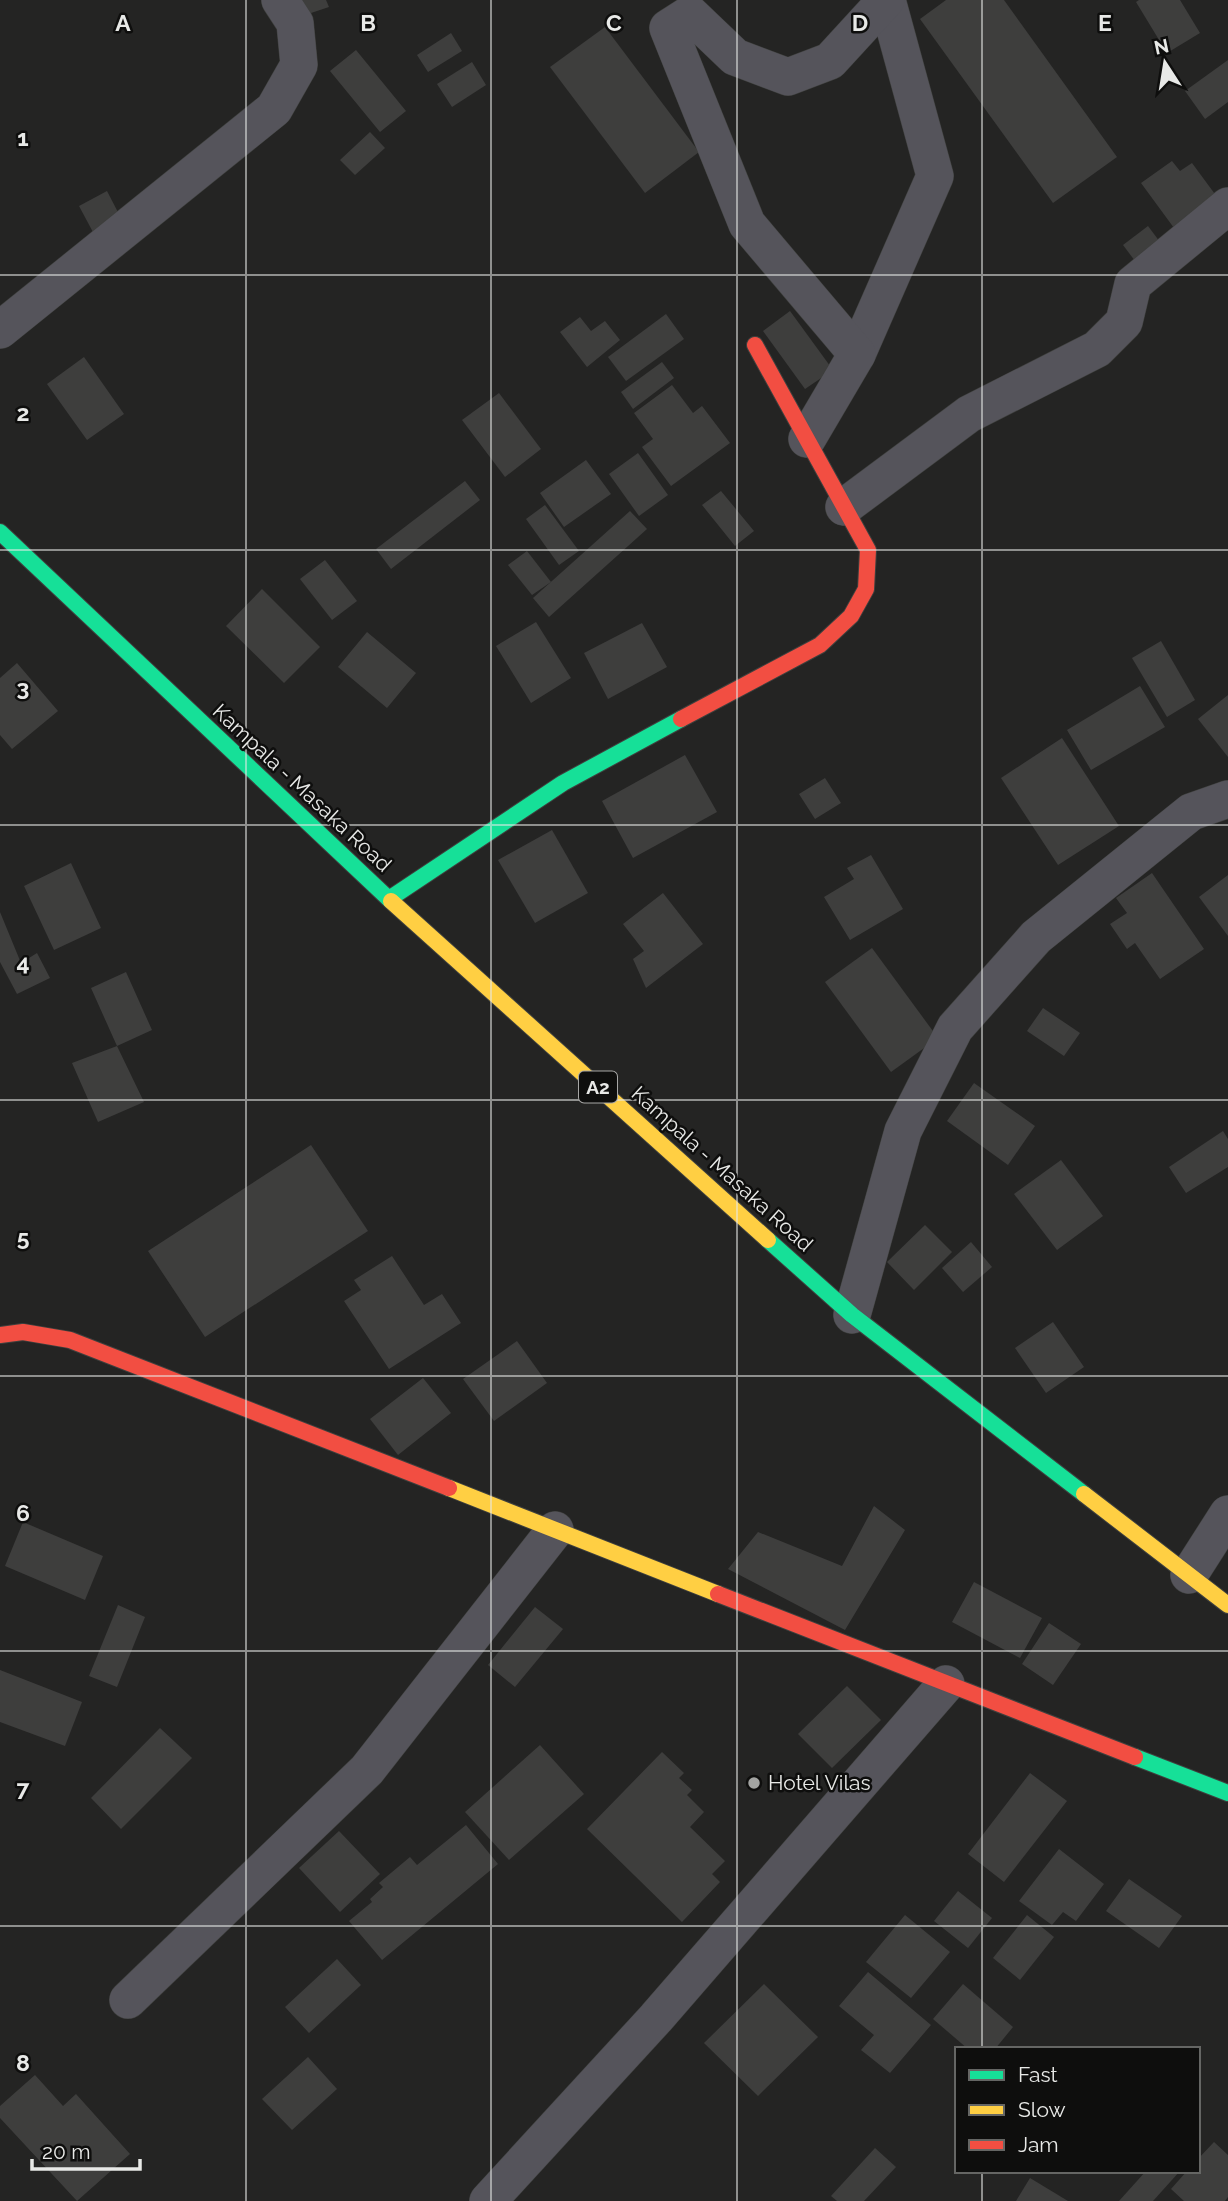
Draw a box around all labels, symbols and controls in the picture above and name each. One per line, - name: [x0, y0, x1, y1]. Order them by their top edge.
- text: A: [115, 9, 131, 36]
- text: B: [360, 9, 376, 36]
- text: C: [606, 9, 622, 36]
- text: D: [852, 9, 868, 36]
- text: E: [1098, 9, 1112, 36]
- north arrow: [1130, 28, 1200, 98]
- text: N: [1152, 34, 1171, 59]
- text: 1: [17, 124, 29, 151]
- text: 2: [17, 399, 29, 426]
- text: 3: [17, 674, 29, 701]
- street label: Kampala - Masaka Road: [208, 698, 397, 877]
- text: 4: [16, 949, 30, 976]
- road number: A2: [579, 1072, 617, 1102]
- street label: Kampala - Masaka Road: [627, 1081, 818, 1257]
- text: 5: [17, 1224, 30, 1251]
- text: 6: [16, 1499, 30, 1526]
- place label: Hotel Vilas: [768, 1770, 871, 1795]
- text: 7: [17, 1774, 30, 1801]
- marker: Hotel Vilas: [746, 1775, 762, 1791]
- legend: [955, 2047, 1200, 2173]
- text: 8: [16, 2049, 30, 2076]
- text: Fast: [1018, 2062, 1058, 2087]
- text: Slow: [1018, 2097, 1066, 2122]
- scale bar: [32, 2128, 140, 2172]
- text: Jam: [1018, 2132, 1059, 2157]
- text: 20 m: [42, 2139, 90, 2164]

